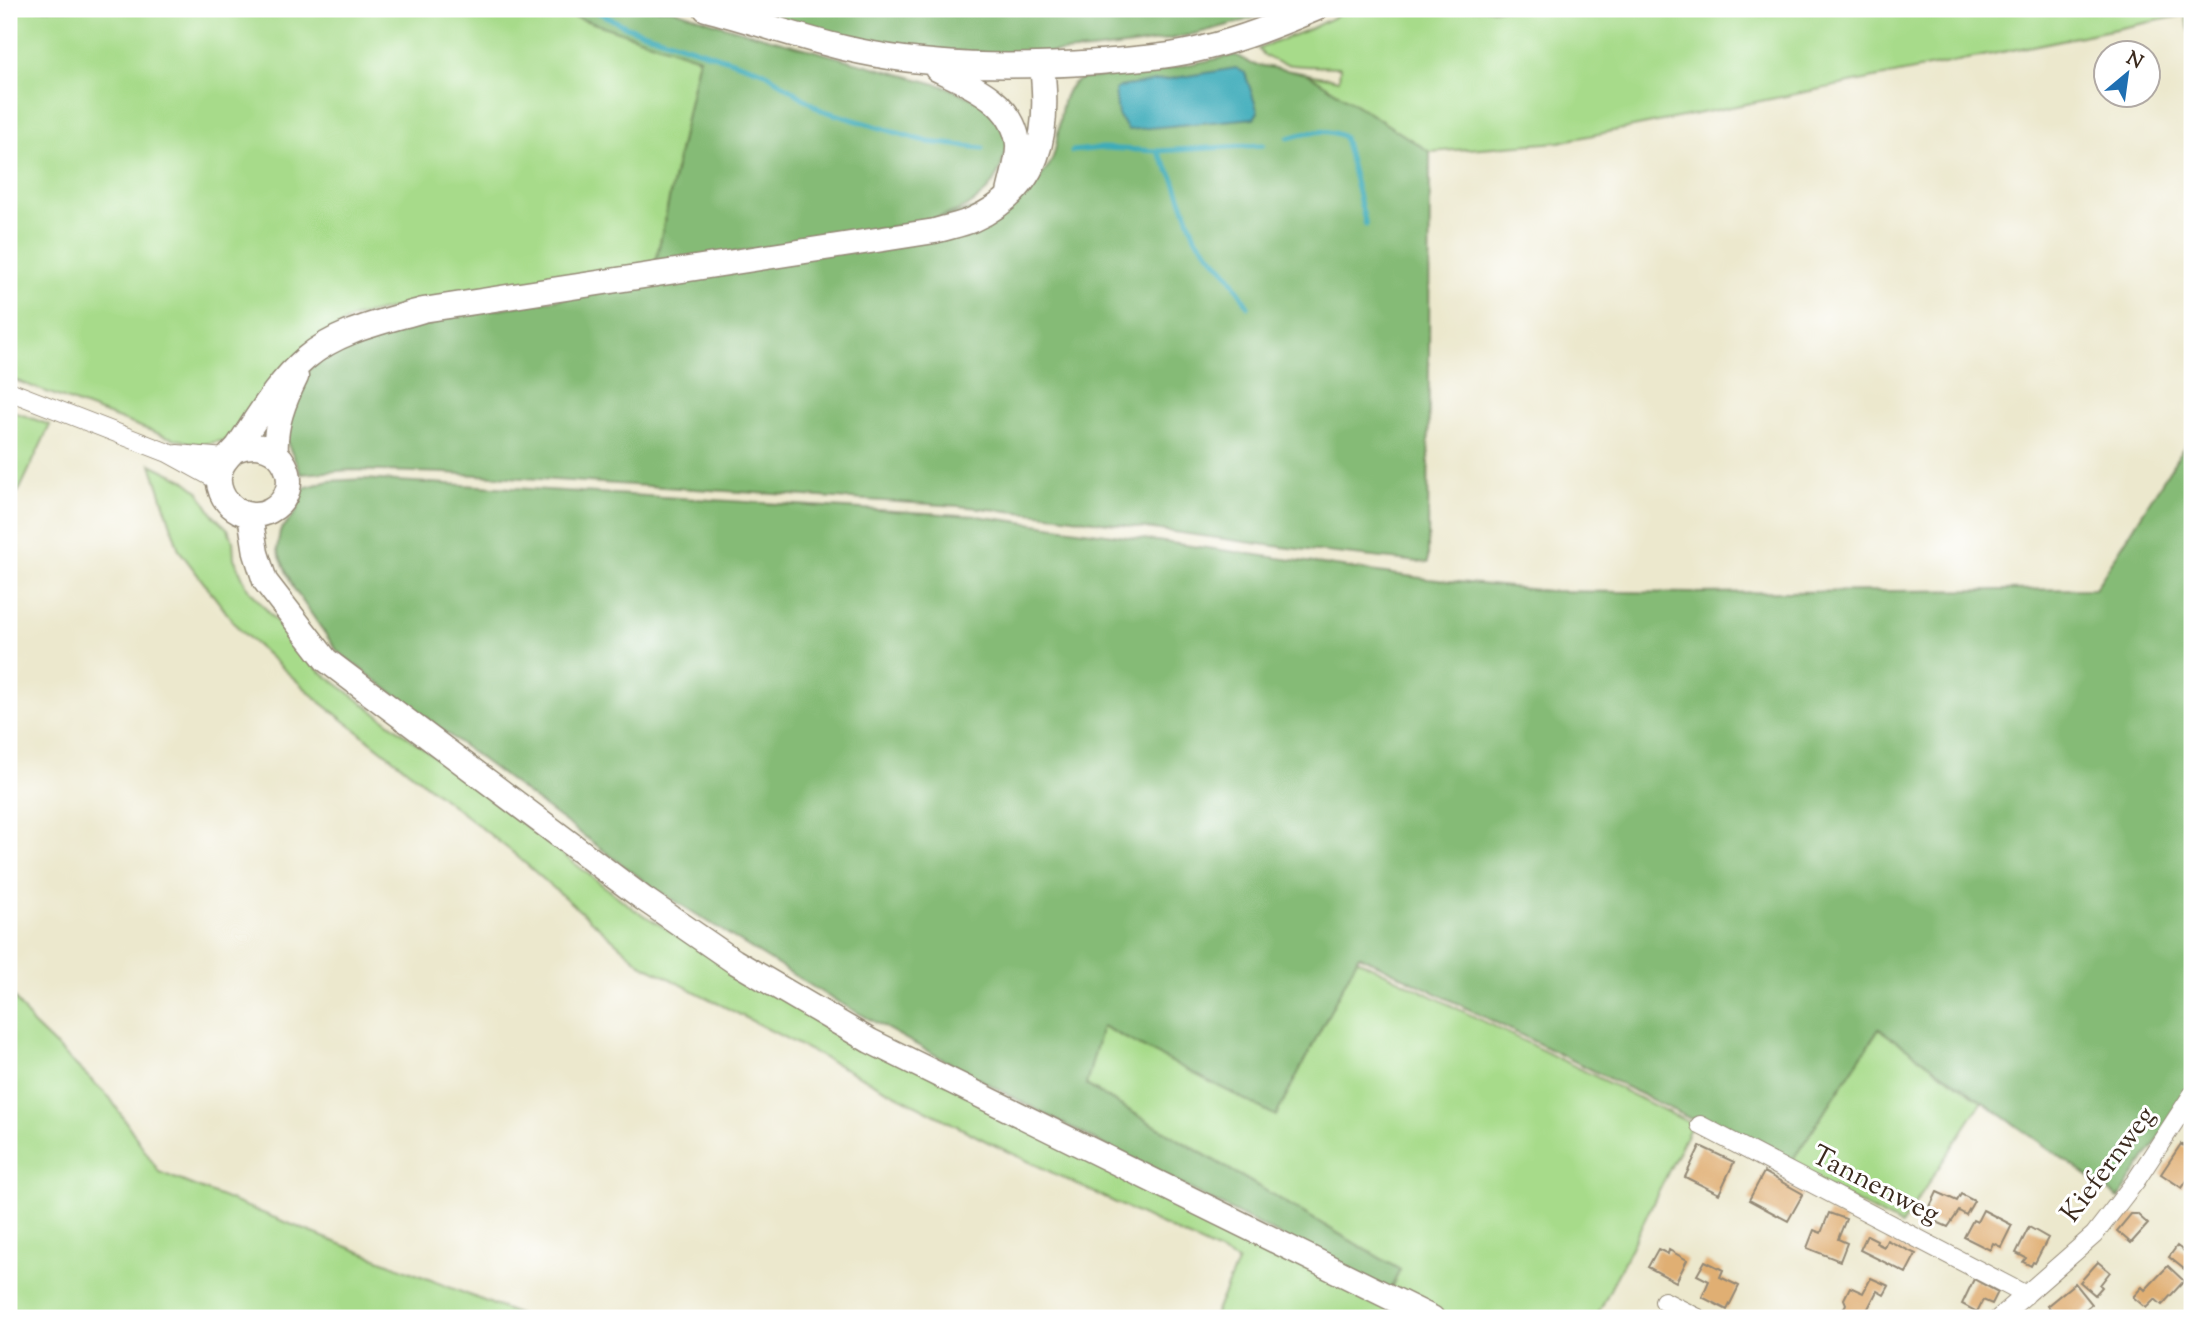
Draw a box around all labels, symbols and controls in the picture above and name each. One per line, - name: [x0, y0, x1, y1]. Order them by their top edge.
- north arrow: [2092, 38, 2162, 108]
- text: N: [2121, 46, 2147, 77]
- street label: Kiefernweg: [2052, 1099, 2166, 1231]
- street label: Tannenweg: [1804, 1137, 1946, 1235]

